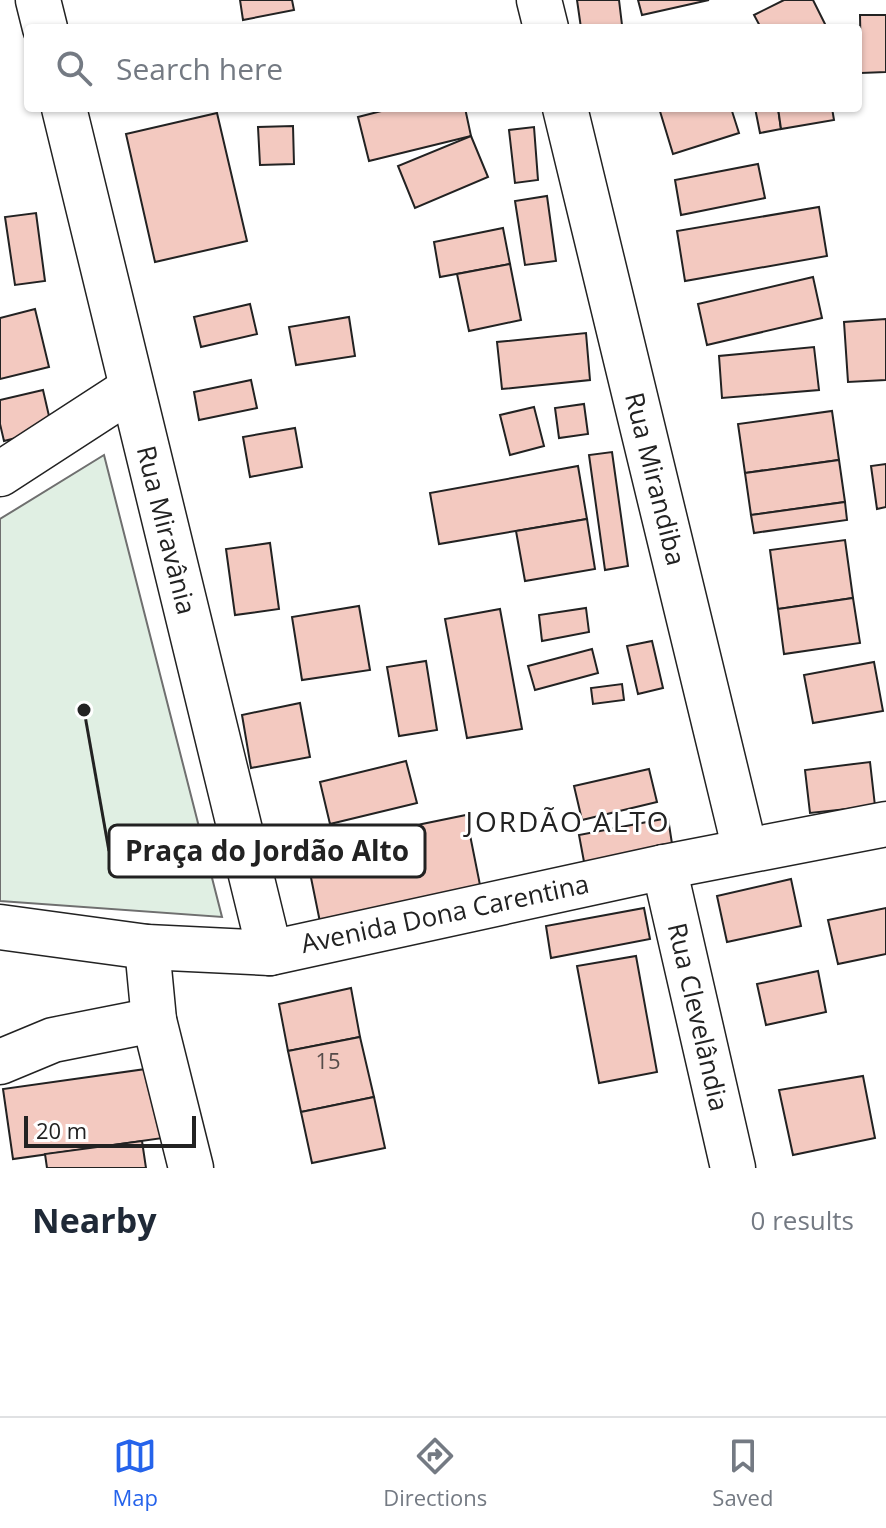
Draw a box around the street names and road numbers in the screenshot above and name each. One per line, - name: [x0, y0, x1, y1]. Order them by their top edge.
- street label: Rua Mirandiba: [617, 389, 695, 569]
- street label: Rua Miravânia: [129, 442, 205, 618]
- street label: Avenida Dona Carentina: [297, 865, 592, 961]
- street label: Rua Clevelândia: [660, 919, 738, 1114]

